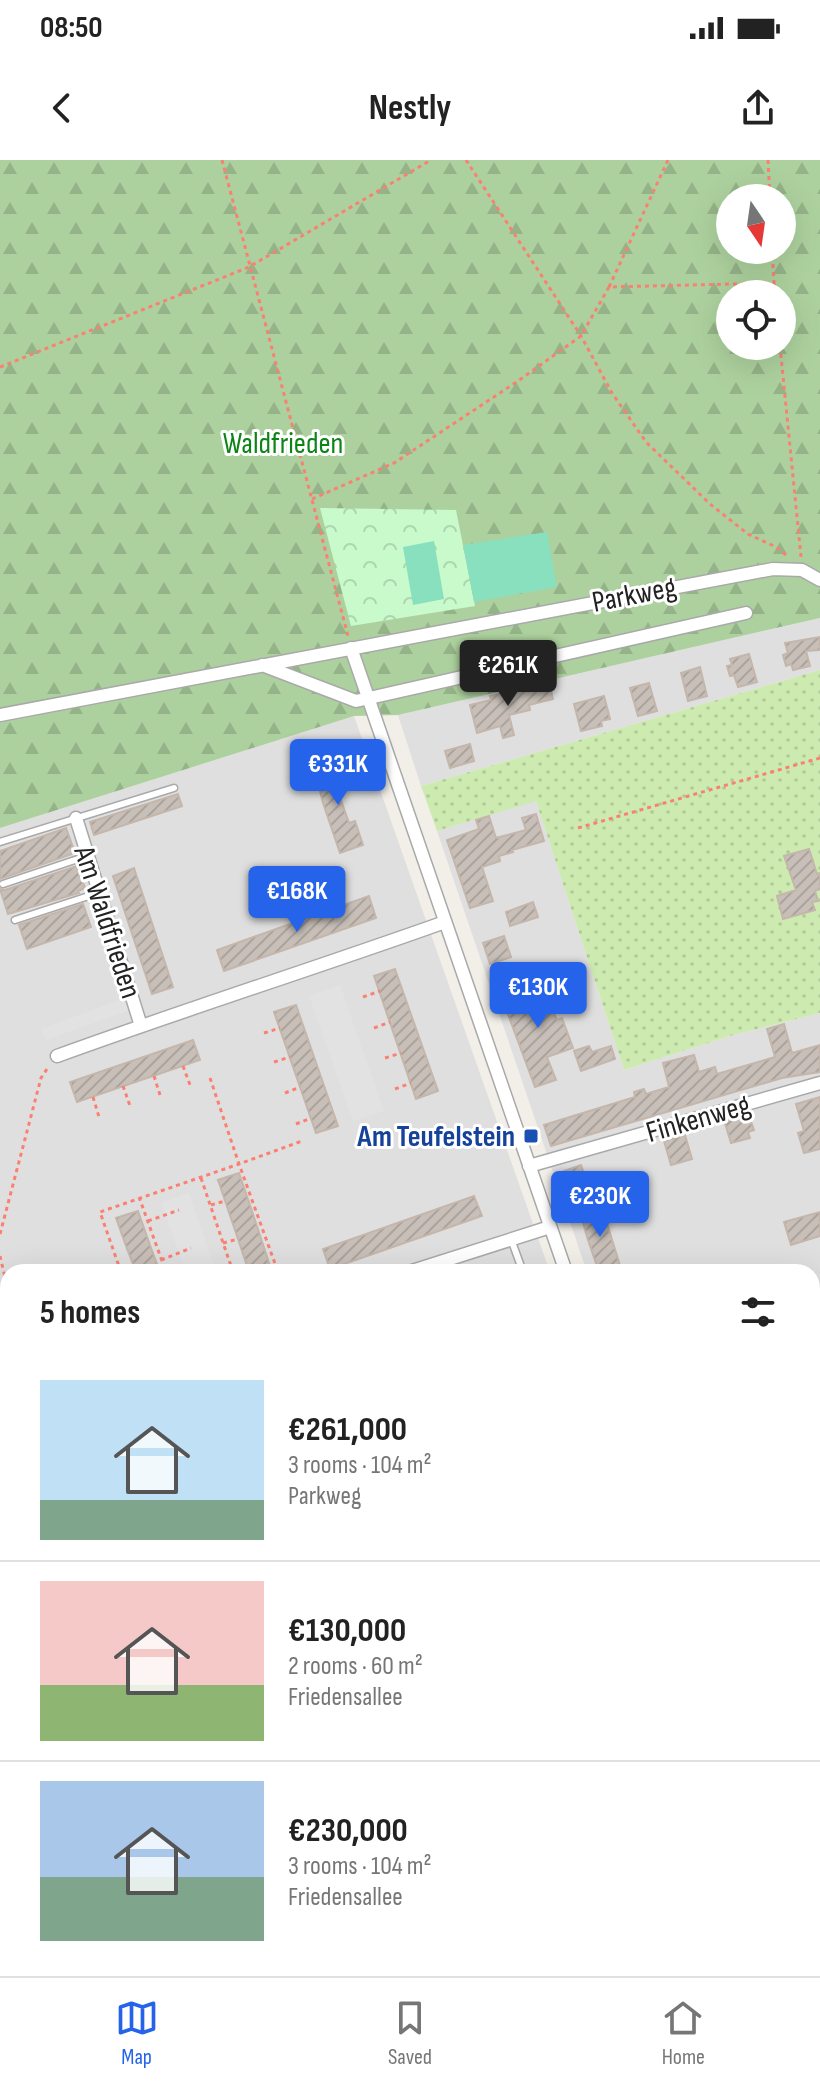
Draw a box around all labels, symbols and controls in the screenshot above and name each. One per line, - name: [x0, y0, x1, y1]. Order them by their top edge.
- text: 08:50: [40, 10, 103, 46]
- icon: back: [40, 86, 84, 130]
- icon: share: [736, 86, 780, 130]
- text: Nestly: [369, 87, 451, 130]
- north arrow: [716, 184, 796, 264]
- map controls: [716, 184, 796, 360]
- button: locate: [716, 280, 796, 360]
- park label: Waldfrieden: [223, 426, 343, 462]
- street label: Parkweg: [589, 569, 679, 621]
- pin: €261K: [452, 640, 564, 708]
- text: €261K: [478, 650, 538, 681]
- pin: €331K: [282, 739, 394, 807]
- text: €331K: [308, 749, 368, 780]
- street label: Am Waldfrieden: [65, 841, 149, 1003]
- pin: €168K: [241, 866, 353, 934]
- text: €168K: [266, 876, 328, 907]
- pin: €130K: [482, 962, 594, 1030]
- text: €130K: [508, 972, 568, 1003]
- street label: Finkenweg: [642, 1087, 755, 1151]
- place label: Am Teufelstein: [356, 1119, 515, 1155]
- marker: Am Teufelstein: [522, 1127, 540, 1145]
- pin: €230K: [544, 1171, 656, 1239]
- text: €230K: [569, 1181, 631, 1212]
- icon: filters: [736, 1290, 780, 1334]
- text: 5 homes: [40, 1292, 140, 1333]
- text: €261,000: [288, 1409, 407, 1450]
- icon: home: [104, 1412, 200, 1508]
- text: 3 rooms · 104 m²: [288, 1450, 432, 1481]
- text: Parkweg: [288, 1481, 361, 1512]
- text: €130,000: [288, 1610, 406, 1651]
- icon: home: [104, 1613, 200, 1709]
- text: 2 rooms · 60 m²: [288, 1651, 423, 1682]
- text: Friedensallee: [288, 1682, 403, 1713]
- text: €230,000: [288, 1810, 408, 1851]
- icon: home: [104, 1813, 200, 1909]
- text: 3 rooms · 104 m²: [288, 1851, 432, 1882]
- text: Friedensallee: [288, 1882, 403, 1913]
- tab: Map: [115, 1996, 159, 2071]
- tab: Saved: [388, 1996, 432, 2071]
- tab: Home: [661, 1996, 705, 2071]

